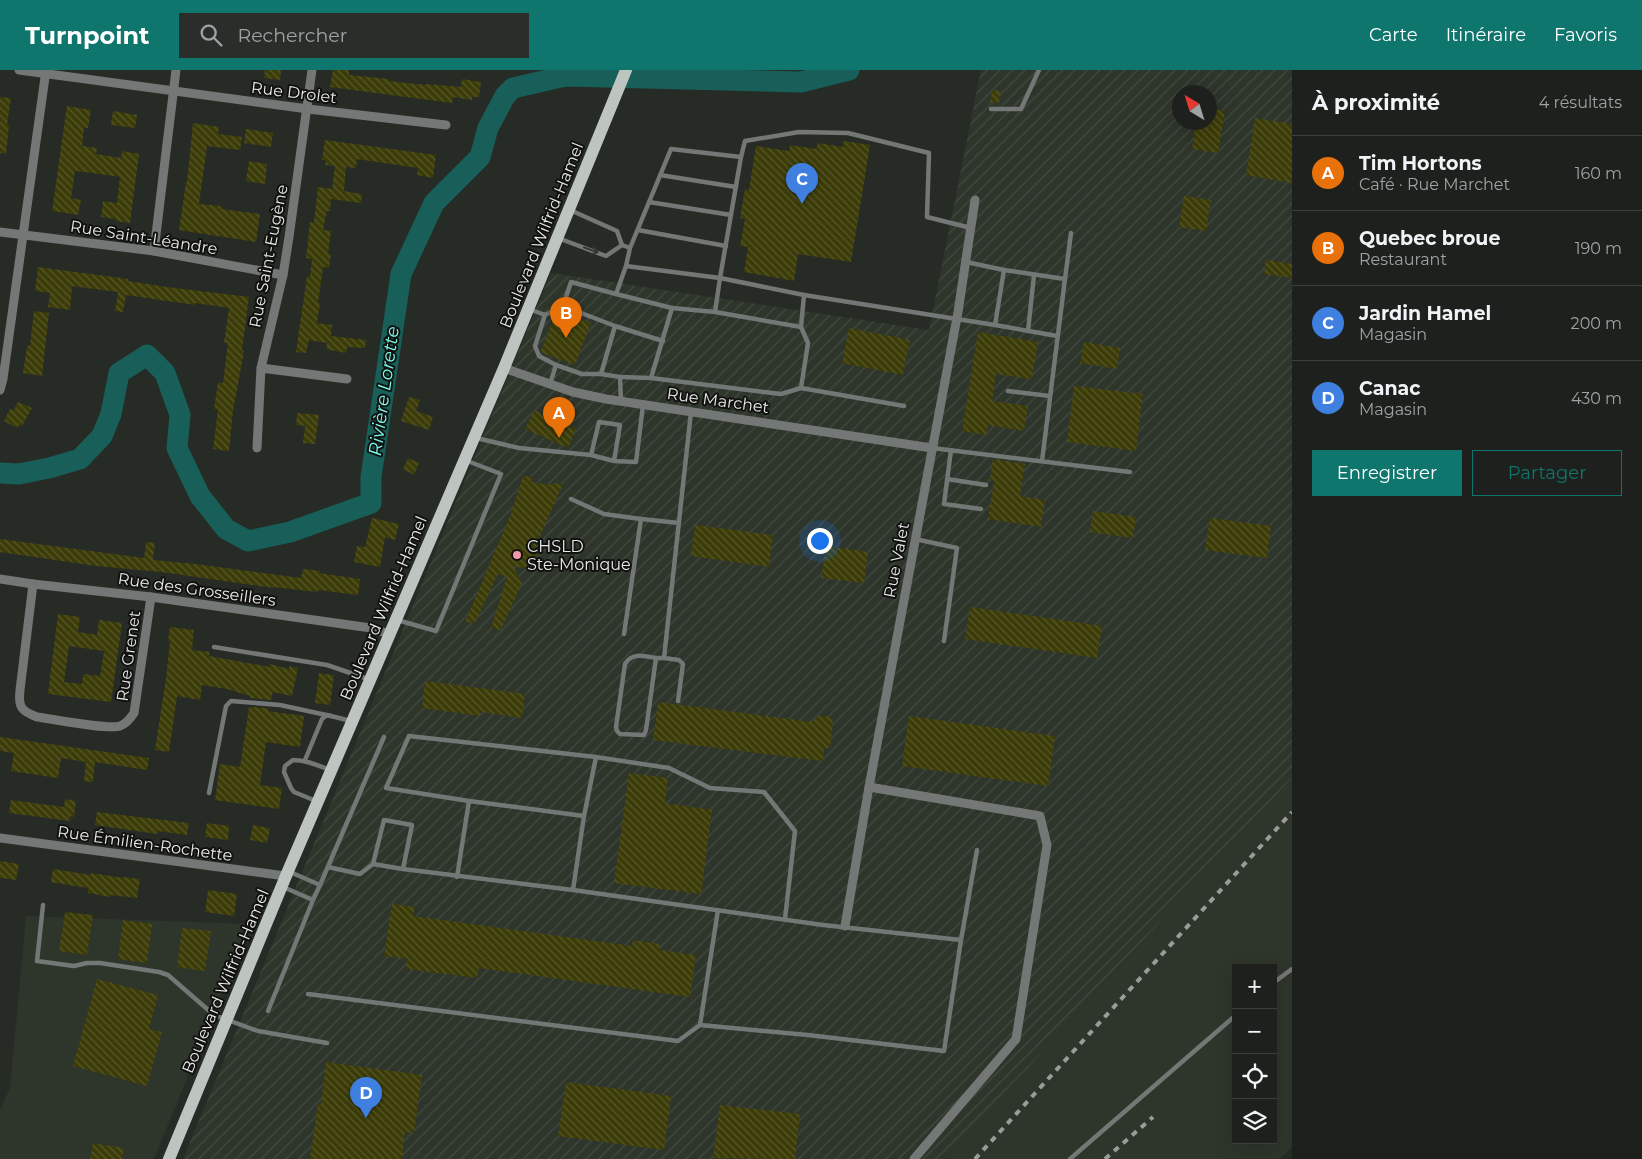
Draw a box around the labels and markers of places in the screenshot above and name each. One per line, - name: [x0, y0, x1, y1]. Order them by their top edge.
- pin: C: [786, 163, 818, 204]
- pin: B: [550, 297, 582, 338]
- pin: A: [543, 397, 575, 438]
- place label: CHSLD Ste-Monique: [527, 537, 631, 574]
- marker: CHSLD Ste-Monique: [511, 549, 523, 561]
- pin: D: [350, 1077, 382, 1118]

